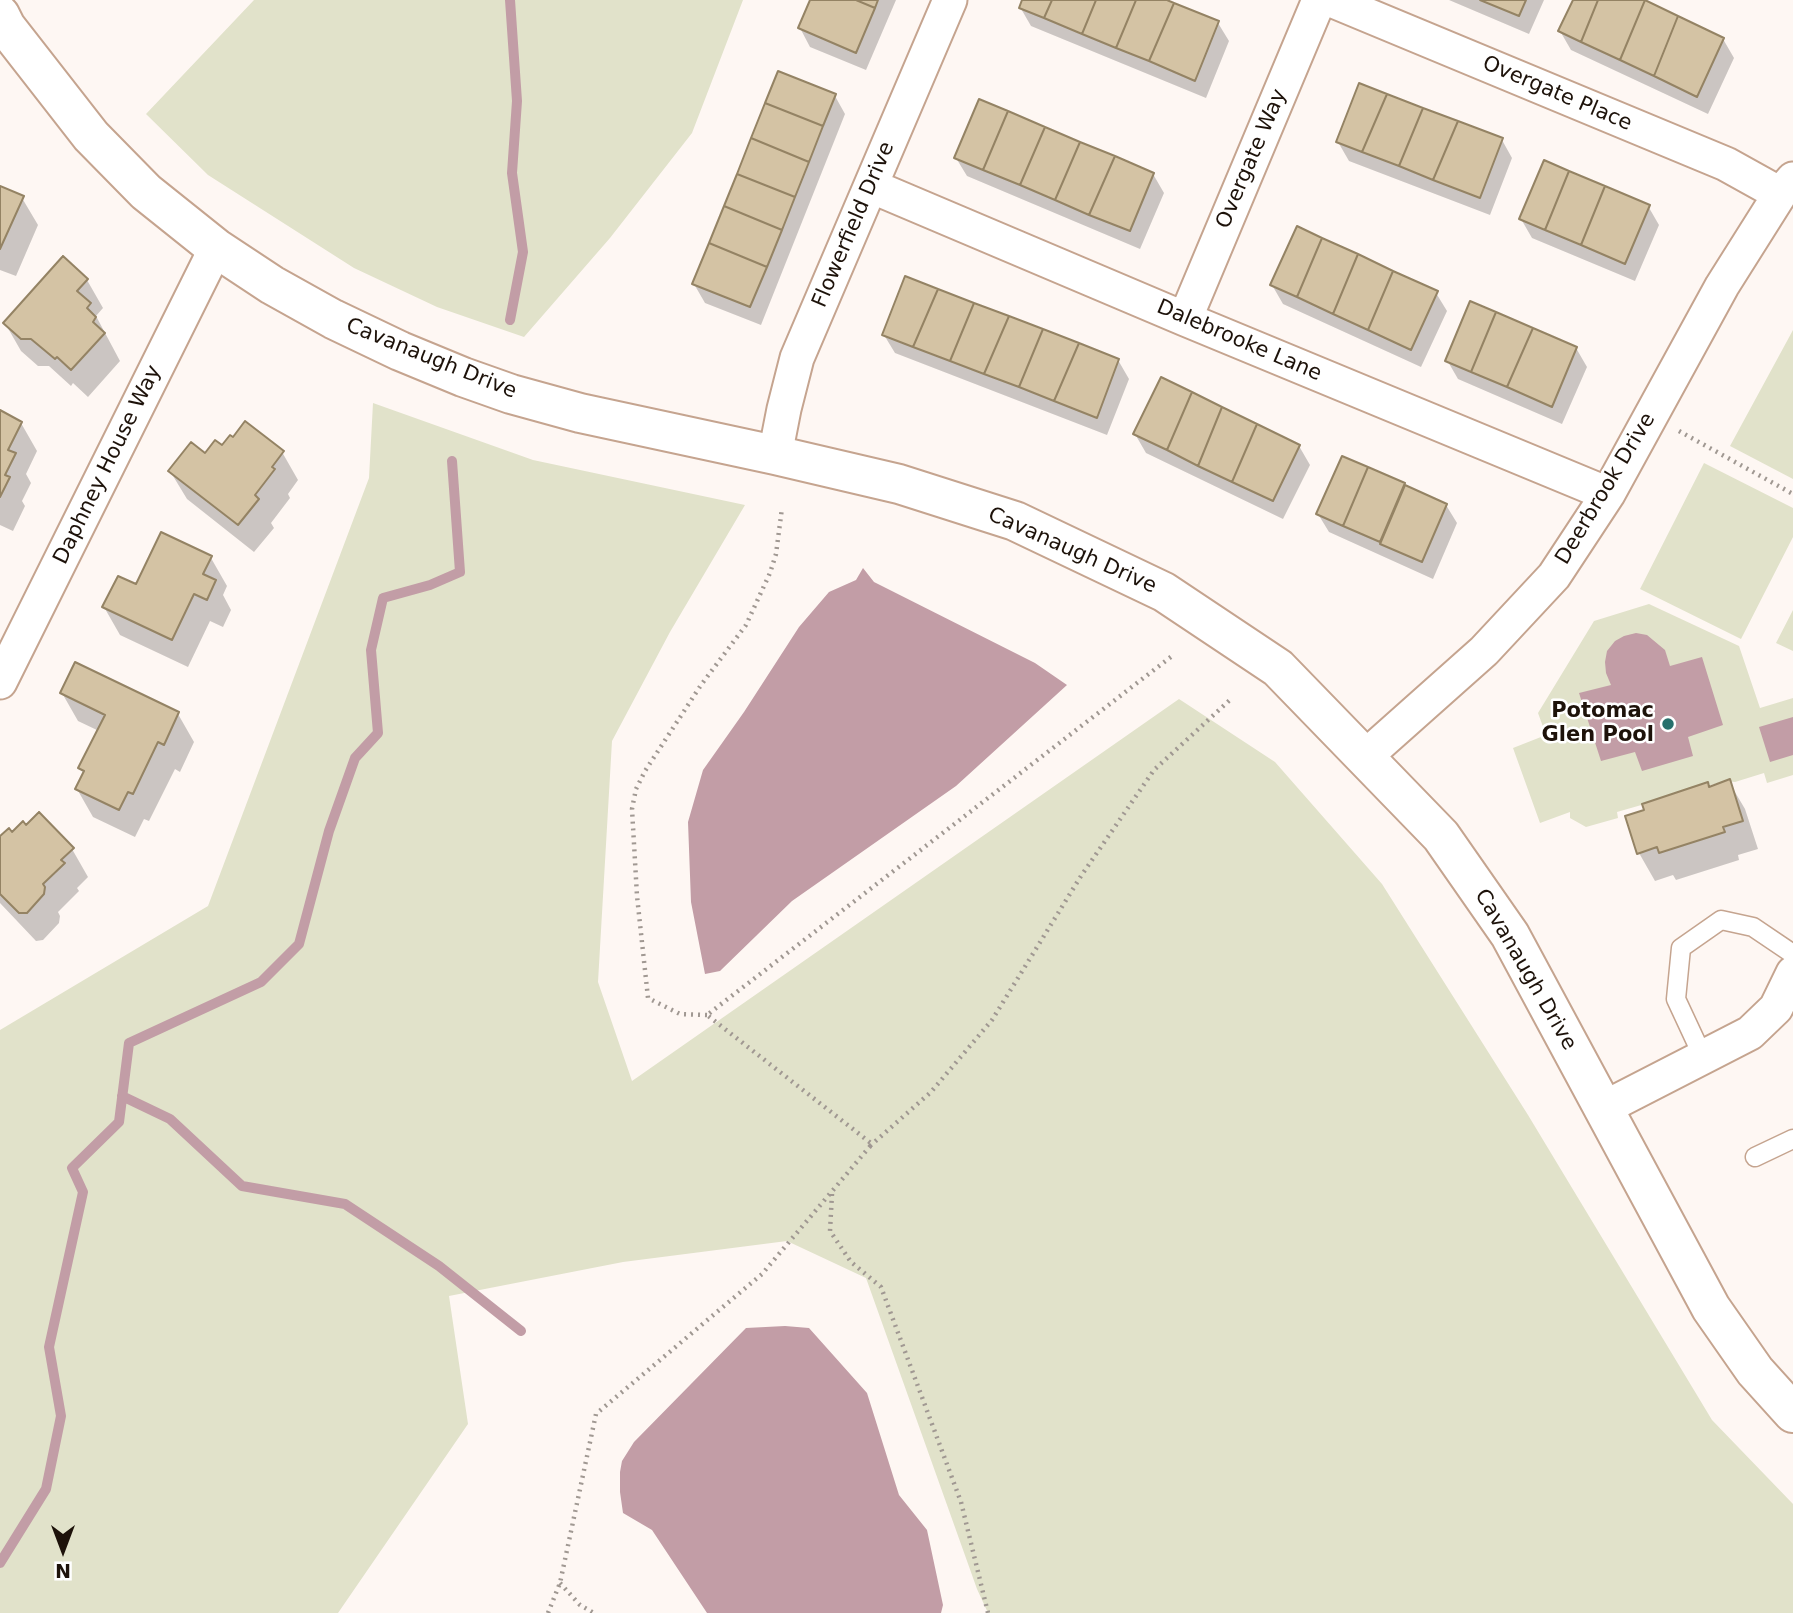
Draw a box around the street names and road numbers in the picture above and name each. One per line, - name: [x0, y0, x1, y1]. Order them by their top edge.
- street label: Overgate Place: [1478, 51, 1636, 137]
- street label: Overgate Way: [1211, 86, 1293, 232]
- street label: Flowerfield Drive: [808, 138, 900, 312]
- street label: Dalebrooke Lane: [1153, 295, 1325, 387]
- street label: Cavanaugh Drive: [342, 313, 520, 405]
- street label: Daphney House Way: [49, 361, 167, 569]
- street label: Deerbrook Drive: [1551, 409, 1661, 569]
- street label: Cavanaugh Drive: [984, 503, 1160, 599]
- street label: Cavanaugh Drive: [1469, 885, 1581, 1055]

